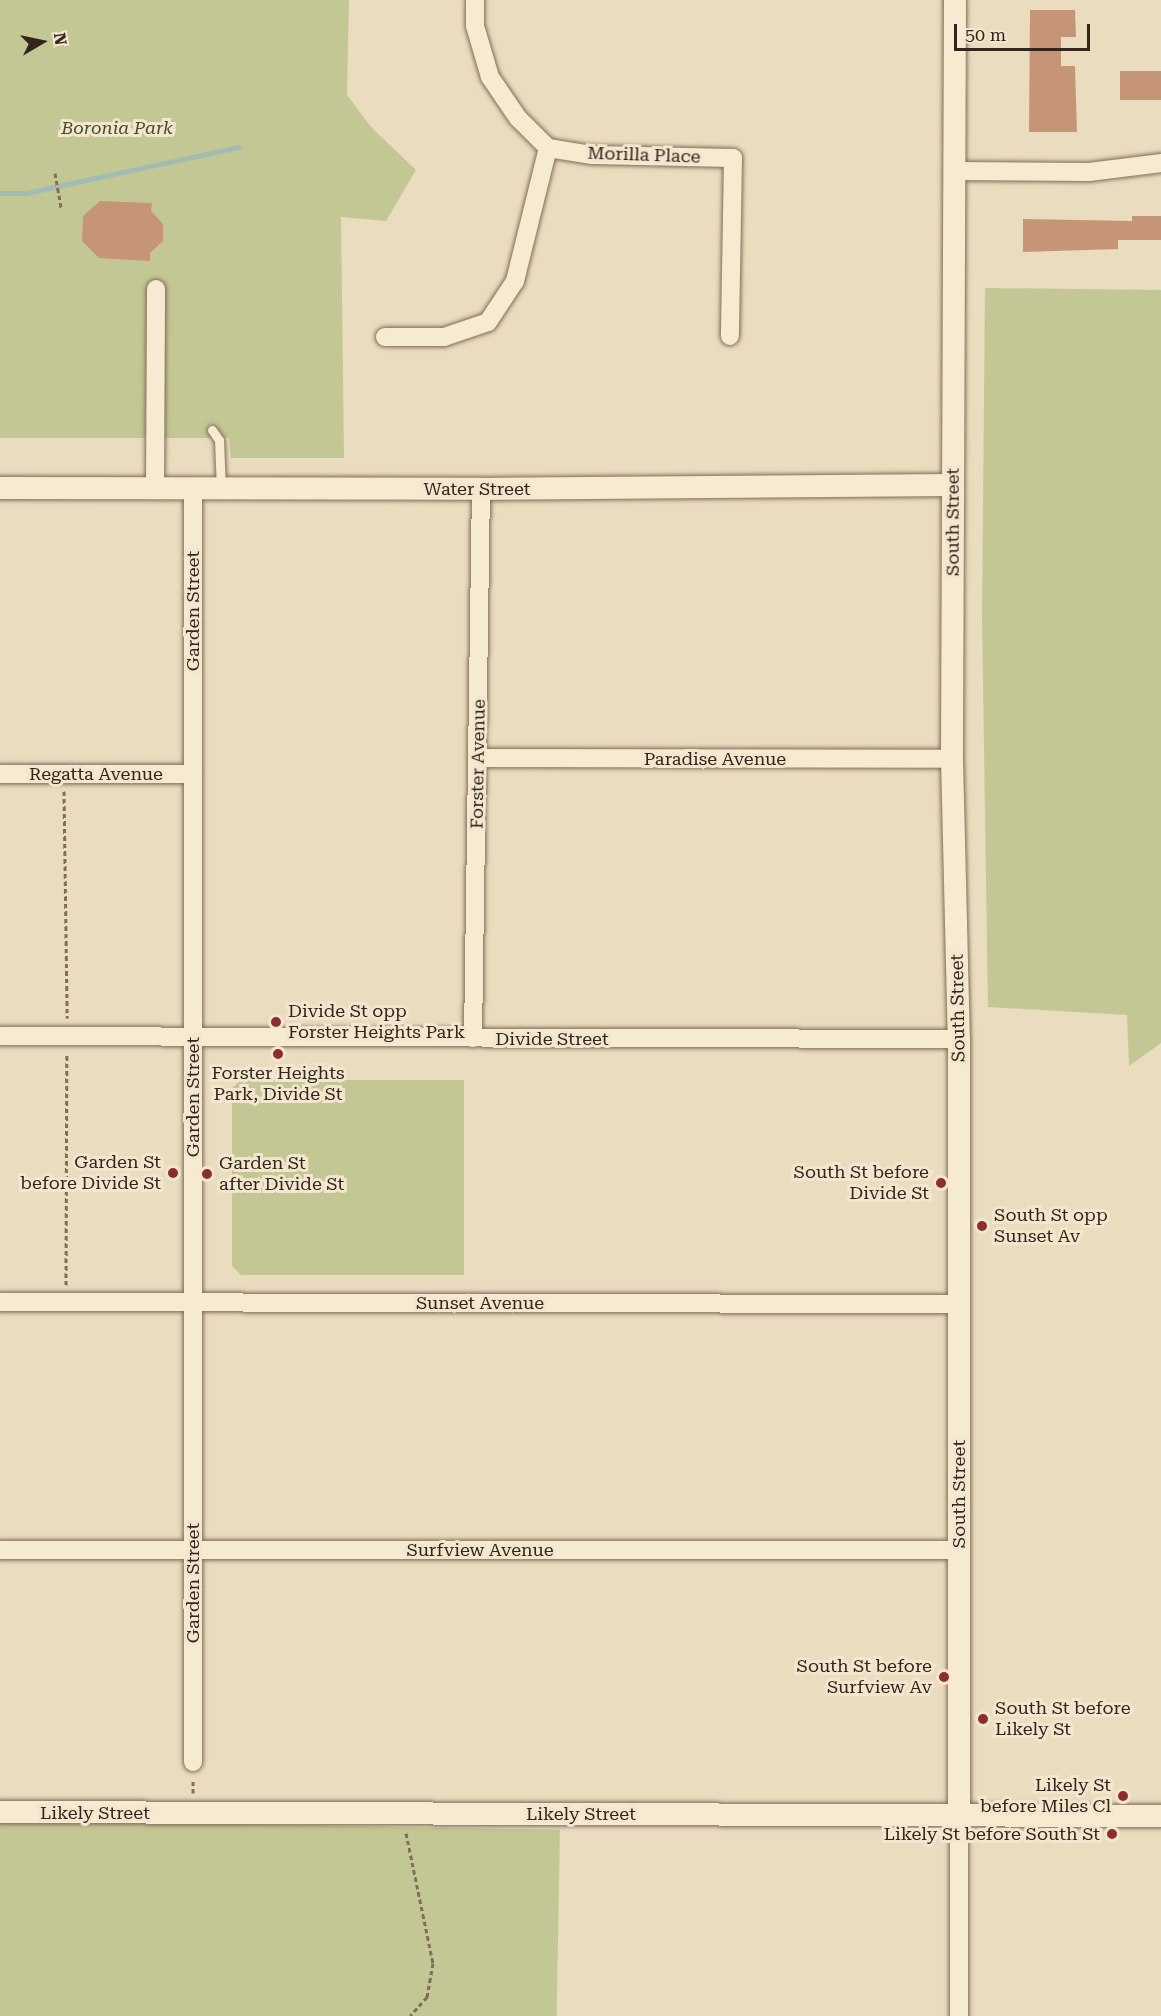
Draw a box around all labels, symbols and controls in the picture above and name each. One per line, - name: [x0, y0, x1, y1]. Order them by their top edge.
- north arrow: [12, 12, 72, 72]
- scale bar: [957, 12, 1094, 50]
- text: 50 m: [965, 24, 1006, 45]
- text: N: [50, 32, 71, 47]
- park label: Boronia Park: [61, 117, 173, 139]
- street label: Morilla Place: [587, 142, 701, 168]
- street label: South Street: [942, 468, 964, 576]
- street label: Water Street: [423, 478, 531, 500]
- street label: Garden Street: [182, 551, 204, 671]
- street label: Forster Avenue: [466, 699, 490, 829]
- street label: Paradise Avenue: [644, 748, 786, 770]
- street label: Regatta Avenue: [29, 763, 163, 785]
- street label: South Street: [946, 954, 970, 1062]
- place label: Divide St opp Forster Heights Park: [288, 1001, 465, 1044]
- marker: Divide St opp Forster Heights Park: [269, 1015, 283, 1029]
- street label: Divide Street: [495, 1028, 609, 1050]
- street label: Garden Street: [182, 1037, 204, 1157]
- marker: Forster Heights Park, Divide St: [271, 1047, 285, 1061]
- place label: Forster Heights Park, Divide St: [212, 1063, 344, 1106]
- place label: Garden St before Divide St: [20, 1152, 161, 1194]
- place label: Garden St after Divide St: [219, 1153, 344, 1196]
- place label: South St before Divide St: [793, 1162, 929, 1204]
- marker: Garden St before Divide St: [166, 1166, 180, 1180]
- marker: Garden St after Divide St: [200, 1167, 214, 1181]
- marker: South St before Divide St: [934, 1176, 948, 1190]
- place label: South St opp Sunset Av: [994, 1205, 1108, 1248]
- marker: South St opp Sunset Av: [975, 1219, 989, 1233]
- street label: Sunset Avenue: [416, 1292, 544, 1314]
- street label: South Street: [948, 1440, 970, 1548]
- street label: Garden Street: [182, 1523, 204, 1643]
- street label: Surfview Avenue: [406, 1539, 554, 1561]
- place label: South St before Surfview Av: [796, 1656, 932, 1698]
- marker: South St before Surfview Av: [937, 1670, 951, 1684]
- place label: South St before Likely St: [995, 1698, 1131, 1740]
- marker: South St before Likely St: [976, 1712, 990, 1726]
- place label: Likely St before Miles Cl: [980, 1775, 1111, 1818]
- marker: Likely St before Miles Cl: [1116, 1789, 1130, 1803]
- street label: Likely Street: [40, 1802, 150, 1824]
- street label: Likely Street: [526, 1803, 636, 1825]
- place label: Likely St before South St: [884, 1823, 1100, 1845]
- marker: Likely St before South St: [1105, 1827, 1119, 1841]

